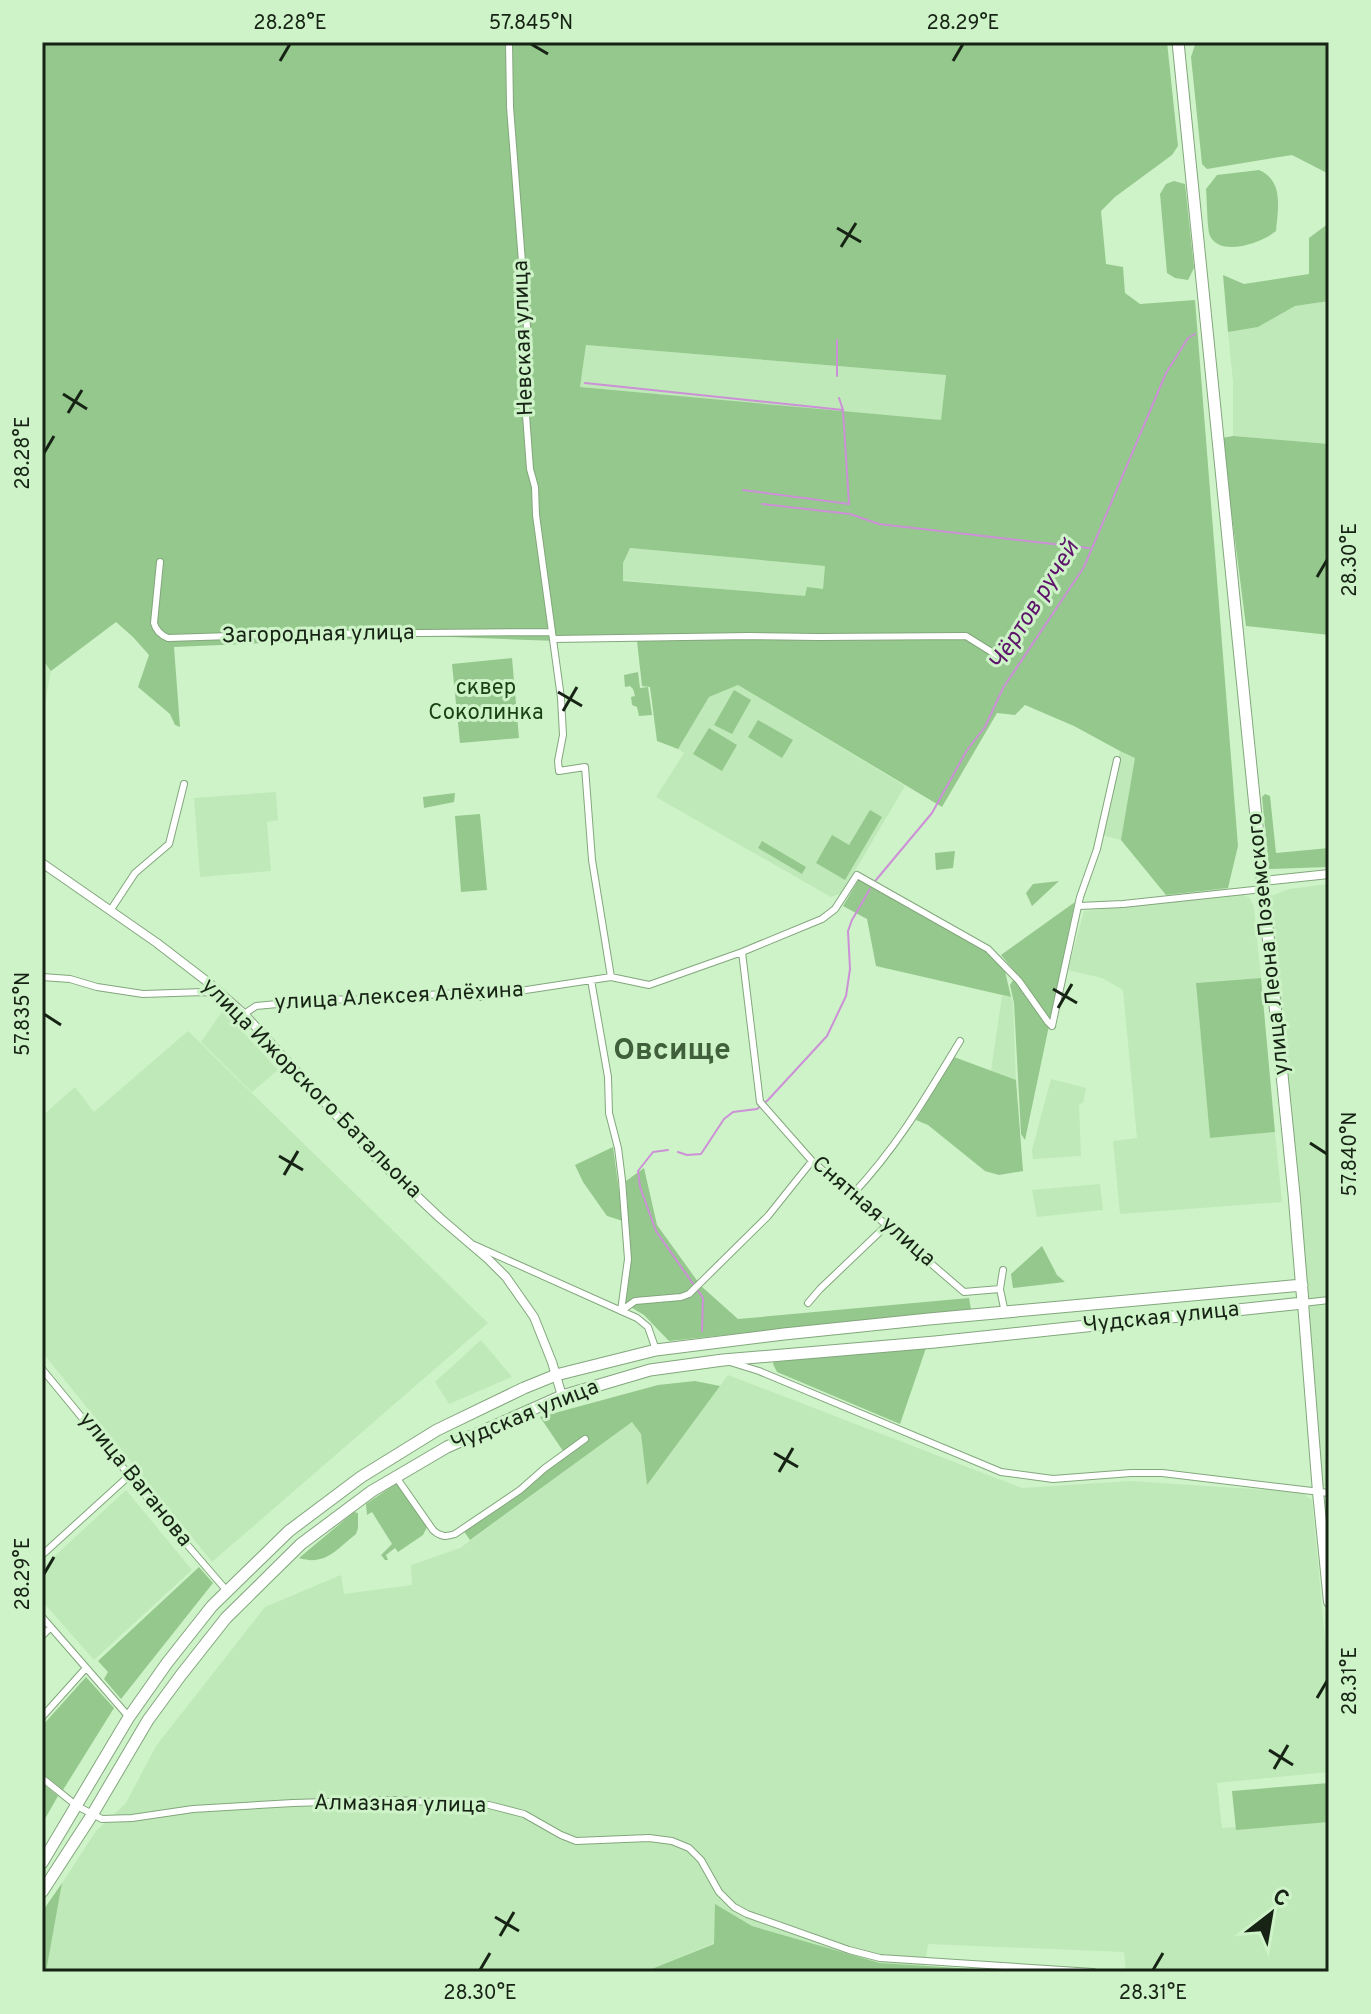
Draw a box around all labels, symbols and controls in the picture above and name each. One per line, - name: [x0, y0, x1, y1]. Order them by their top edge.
- text: 28.28°E: [253, 11, 327, 37]
- text: 57.845°N: [489, 11, 573, 37]
- text: 28.29°E: [926, 11, 1000, 37]
- street label: Невская улица: [508, 260, 540, 416]
- text: 28.28°E: [11, 416, 37, 490]
- text: 28.30°E: [1338, 523, 1364, 597]
- water label: Чёртов ручей: [983, 535, 1087, 676]
- street label: Загородная улица: [221, 620, 415, 650]
- park label: сквер Соколинка: [428, 675, 544, 727]
- street label: улица Леона Поземского: [1242, 811, 1296, 1077]
- text: 57.835°N: [11, 972, 37, 1056]
- street label: улица Ижорского Батальона: [195, 973, 427, 1205]
- street label: улица Алексея Алёхина: [274, 977, 524, 1017]
- district label: Овсище: [613, 1033, 731, 1070]
- text: 57.840°N: [1338, 1112, 1364, 1196]
- street label: Снятная улица: [806, 1151, 940, 1273]
- street label: Чудская улица: [1082, 1296, 1240, 1340]
- street label: Чудская улица: [447, 1374, 603, 1458]
- street label: улица Ваганова: [72, 1407, 198, 1553]
- text: 28.29°E: [11, 1537, 37, 1611]
- text: 28.31°E: [1338, 1647, 1364, 1715]
- street label: Алмазная улица: [313, 1790, 487, 1820]
- north arrow: [1231, 1874, 1311, 1954]
- text: С: [1267, 1884, 1293, 1914]
- text: 28.30°E: [443, 1981, 517, 2007]
- text: 28.31°E: [1119, 1981, 1187, 2007]

